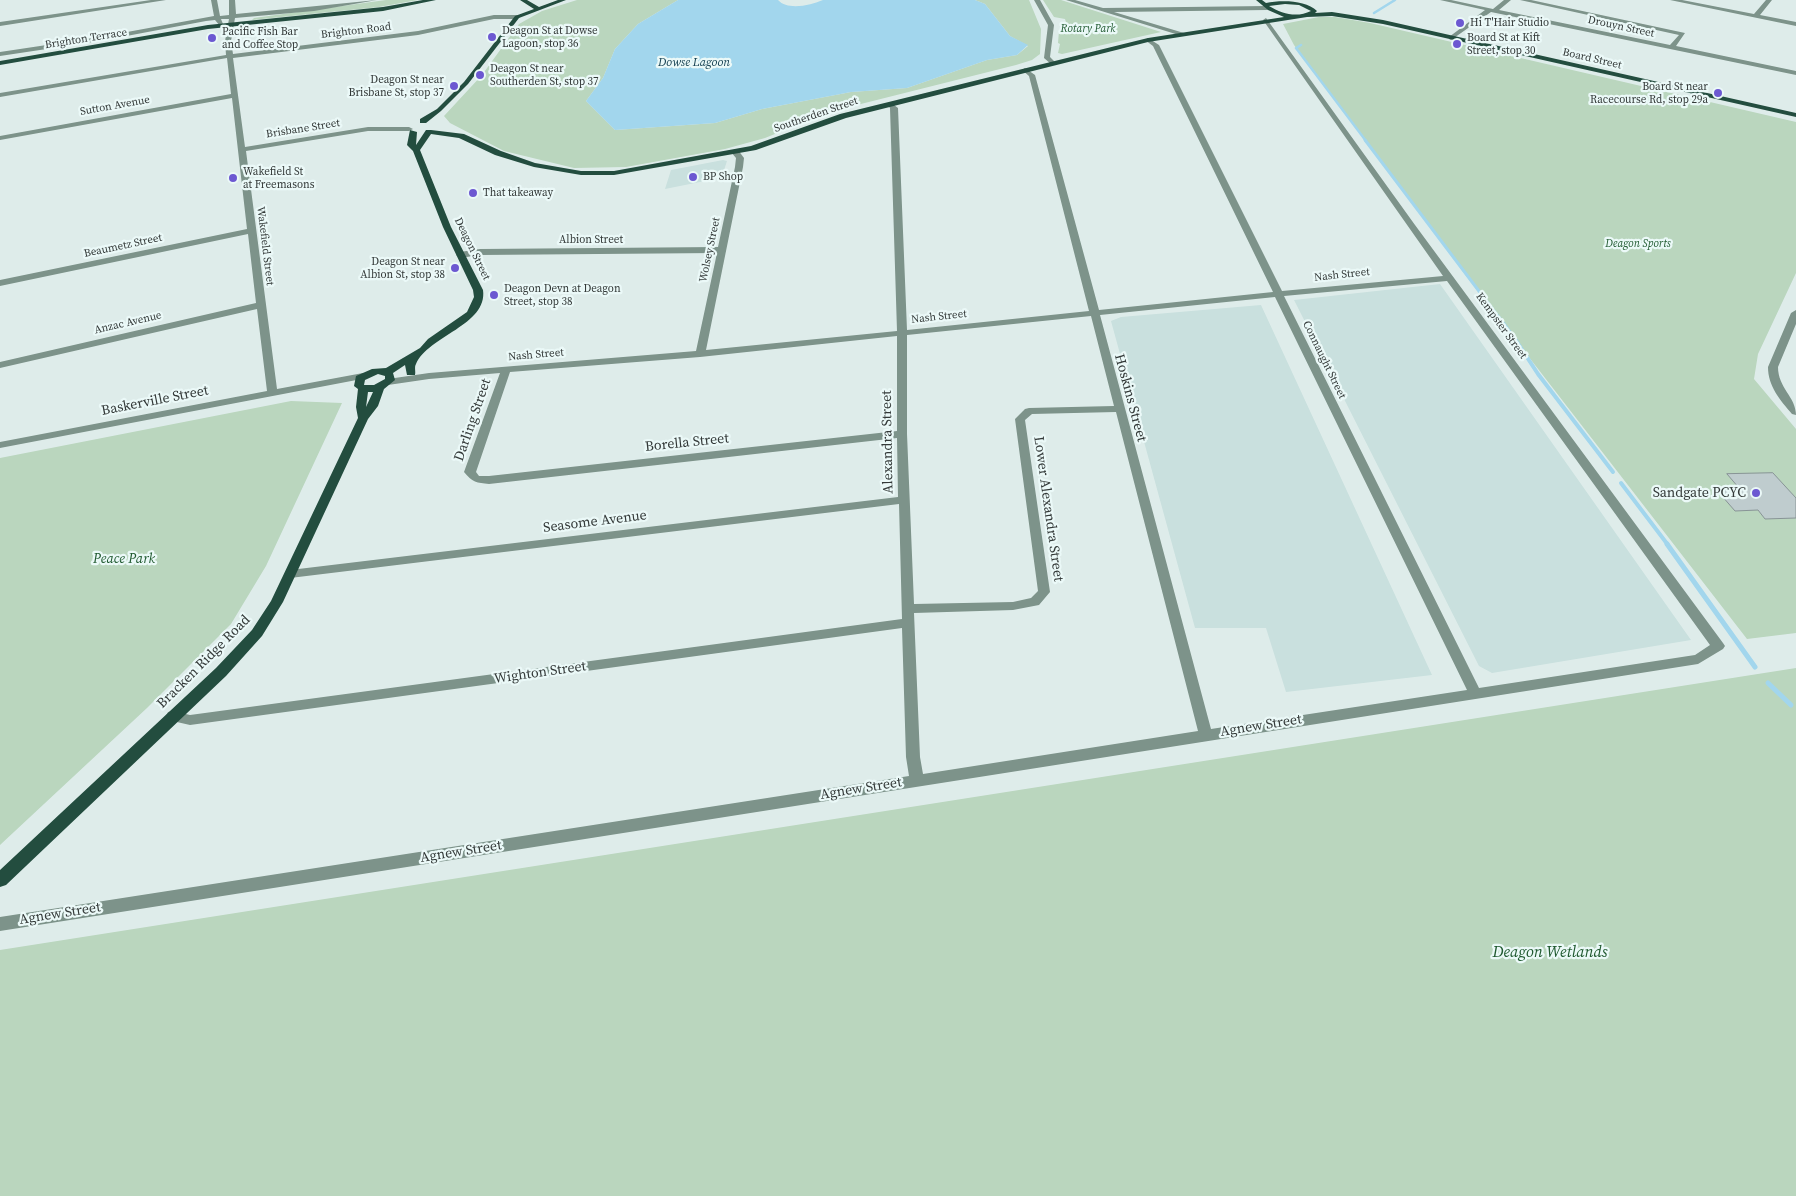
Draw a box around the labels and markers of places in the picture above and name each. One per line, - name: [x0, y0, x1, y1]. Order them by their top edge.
- place label: Hi T'Hair Studio: [1470, 16, 1549, 30]
- marker: Hi T'Hair Studio: [1454, 17, 1466, 29]
- place label: Deagon St at Dowse Lagoon, stop 36: [502, 24, 598, 50]
- place label: Pacific Fish Bar and Coffee Stop: [222, 25, 298, 51]
- marker: Deagon St at Dowse Lagoon, stop 36: [486, 31, 498, 43]
- place label: Board St at Kift Street, stop 30: [1467, 31, 1540, 57]
- marker: Pacific Fish Bar and Coffee Stop: [206, 32, 218, 44]
- marker: Board St at Kift Street, stop 30: [1451, 38, 1463, 50]
- place label: Deagon St near Southerden St, stop 37: [490, 62, 599, 88]
- marker: Deagon St near Southerden St, stop 37: [474, 69, 486, 81]
- place label: Deagon St near Brisbane St, stop 37: [349, 73, 444, 99]
- marker: Deagon St near Brisbane St, stop 37: [448, 80, 460, 92]
- place label: Board St near Racecourse Rd, stop 29a: [1590, 80, 1708, 106]
- marker: Board St near Racecourse Rd, stop 29a: [1712, 87, 1724, 99]
- place label: Wakefield St at Freemasons: [243, 165, 314, 191]
- place label: BP Shop: [703, 170, 743, 184]
- marker: BP Shop: [687, 171, 699, 183]
- marker: Wakefield St at Freemasons: [227, 172, 239, 184]
- place label: That takeaway: [483, 186, 553, 200]
- marker: That takeaway: [467, 187, 479, 199]
- place label: Deagon St near Albion St, stop 38: [360, 255, 445, 281]
- marker: Deagon St near Albion St, stop 38: [449, 262, 461, 274]
- place label: Deagon Devn at Deagon Street, stop 38: [504, 282, 621, 308]
- marker: Deagon Devn at Deagon Street, stop 38: [488, 289, 500, 301]
- place label: Sandgate PCYC: [1653, 485, 1746, 501]
- marker: Sandgate PCYC: [1750, 487, 1762, 499]

